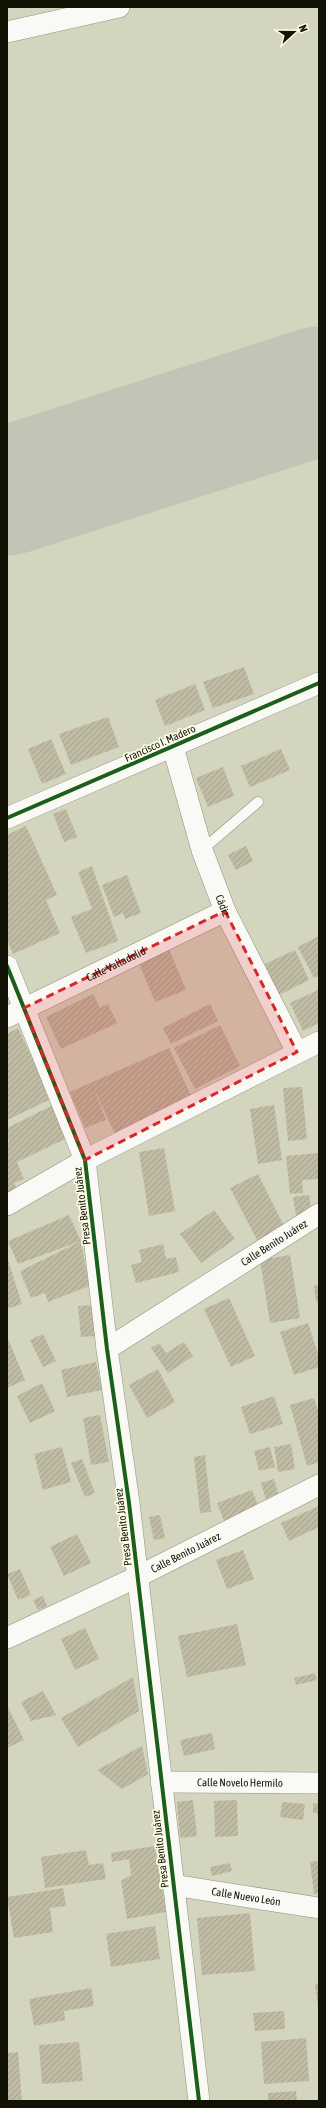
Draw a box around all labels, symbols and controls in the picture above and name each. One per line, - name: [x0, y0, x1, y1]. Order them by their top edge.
- north arrow: [274, 12, 314, 52]
- text: N: [297, 23, 310, 34]
- street label: Francisco I. Madero: [123, 722, 197, 764]
- street label: Cádiz: [213, 893, 232, 918]
- street label: Calle Valladolid: [84, 945, 147, 984]
- street label: Presa Benito Juárez: [71, 1166, 93, 1245]
- street label: Calle Benito Juárez: [239, 1217, 309, 1268]
- street label: Presa Benito Juárez: [112, 1487, 134, 1566]
- street label: Calle Benito Juárez: [149, 1530, 222, 1575]
- street label: Calle Novelo Hermilo: [197, 1776, 283, 1789]
- street label: Presa Benito Juárez: [149, 1809, 171, 1888]
- street label: Calle Nuevo León: [211, 1885, 282, 1908]

